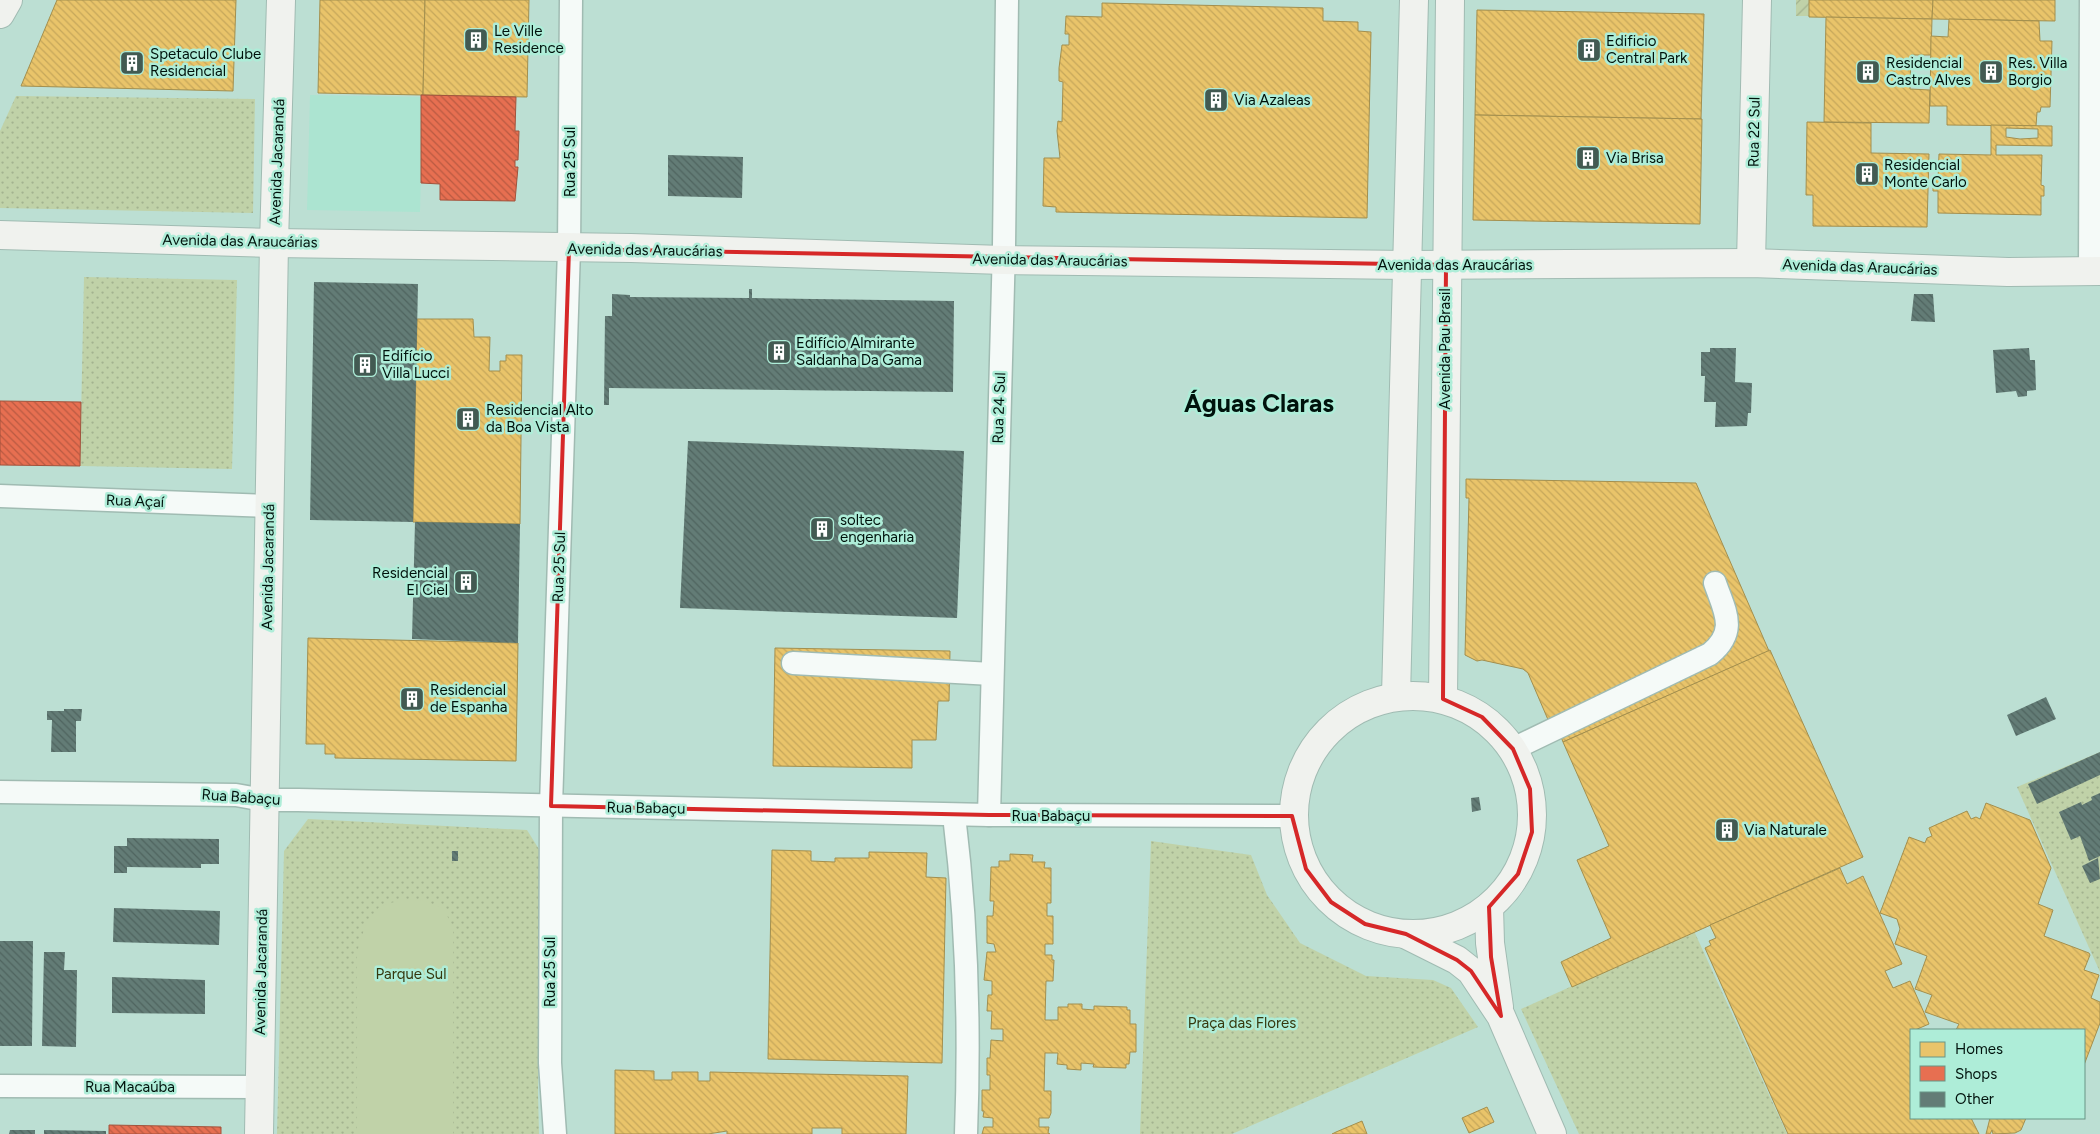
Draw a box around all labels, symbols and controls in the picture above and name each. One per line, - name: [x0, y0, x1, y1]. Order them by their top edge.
- place label: Le Ville Residence: [494, 22, 564, 57]
- building icon: Le Ville Residence: [463, 27, 489, 53]
- place label: Edificio Central Park: [1606, 32, 1688, 67]
- building icon: Edificio Central Park: [1576, 37, 1602, 63]
- place label: Spetaculo Clube Residencial: [150, 45, 261, 80]
- building icon: Spetaculo Clube Residencial: [119, 50, 145, 76]
- place label: Residencial Castro Alves: [1886, 54, 1971, 89]
- place label: Res. Villa Borgio: [2008, 54, 2068, 89]
- building icon: Residencial Castro Alves: [1855, 59, 1881, 85]
- building icon: Res. Villa Borgio: [1978, 59, 2004, 85]
- building icon: Via Azaleas: [1203, 87, 1229, 113]
- place label: Via Azaleas: [1234, 91, 1311, 109]
- street label: Rua 22 Sul: [1744, 97, 1764, 167]
- street label: Avenida Jacarandá: [266, 98, 288, 226]
- street label: Rua 25 Sul: [561, 127, 579, 197]
- building icon: Via Brisa: [1575, 145, 1601, 171]
- place label: Via Brisa: [1606, 149, 1664, 167]
- place label: Residencial Monte Carlo: [1884, 156, 1967, 191]
- building icon: Residencial Monte Carlo: [1854, 161, 1880, 187]
- street label: Avenida das Araucárias: [162, 231, 318, 251]
- street label: Avenida das Araucárias: [567, 240, 723, 260]
- street label: Avenida das Araucárias: [972, 250, 1128, 270]
- street label: Avenida das Araucárias: [1782, 255, 1938, 279]
- street label: Avenida das Araucárias: [1377, 256, 1533, 274]
- street label: Avenida Pau Brasil: [1436, 288, 1454, 410]
- place label: Edifício Almirante Saldanha Da Gama: [796, 334, 922, 369]
- building icon: Edifício Almirante Saldanha Da Gama: [766, 339, 792, 365]
- place label: Edifício Villa Lucci: [382, 347, 450, 382]
- building icon: Edifício Villa Lucci: [352, 352, 378, 378]
- street label: Rua 24 Sul: [989, 372, 1009, 444]
- district label: Águas Claras: [1184, 388, 1334, 418]
- place label: Residencial Alto da Boa Vista: [486, 401, 594, 436]
- building icon: Residencial Alto da Boa Vista: [455, 406, 481, 432]
- street label: Rua Açaí: [105, 491, 166, 511]
- street label: Avenida Jacarandá: [258, 504, 278, 630]
- place label: soltec engenharia: [840, 511, 914, 546]
- building icon: soltec engenharia: [809, 516, 835, 542]
- street label: Rua 25 Sul: [549, 531, 569, 603]
- place label: Residencial El Ciel: [372, 564, 448, 599]
- building icon: Residencial El Ciel: [453, 569, 479, 595]
- place label: Residencial de Espanha: [430, 681, 507, 716]
- building icon: Residencial de Espanha: [399, 686, 425, 712]
- street label: Rua Babaçu: [201, 785, 281, 809]
- street label: Rua Babaçu: [606, 798, 686, 818]
- street label: Rua Babaçu: [1012, 807, 1090, 825]
- building icon: Via Naturale: [1714, 817, 1740, 843]
- place label: Via Naturale: [1744, 821, 1827, 839]
- street label: Avenida Jacarandá: [251, 909, 271, 1035]
- street label: Rua 25 Sul: [541, 937, 559, 1007]
- park label: Parque Sul: [375, 965, 447, 983]
- park label: Praça das Flores: [1188, 1014, 1296, 1032]
- legend: [1910, 1029, 2085, 1119]
- text: Homes: [1955, 1040, 2003, 1058]
- text: Shops: [1955, 1065, 1997, 1083]
- street label: Rua Macaúba: [85, 1078, 175, 1096]
- text: Other: [1955, 1090, 1994, 1108]

